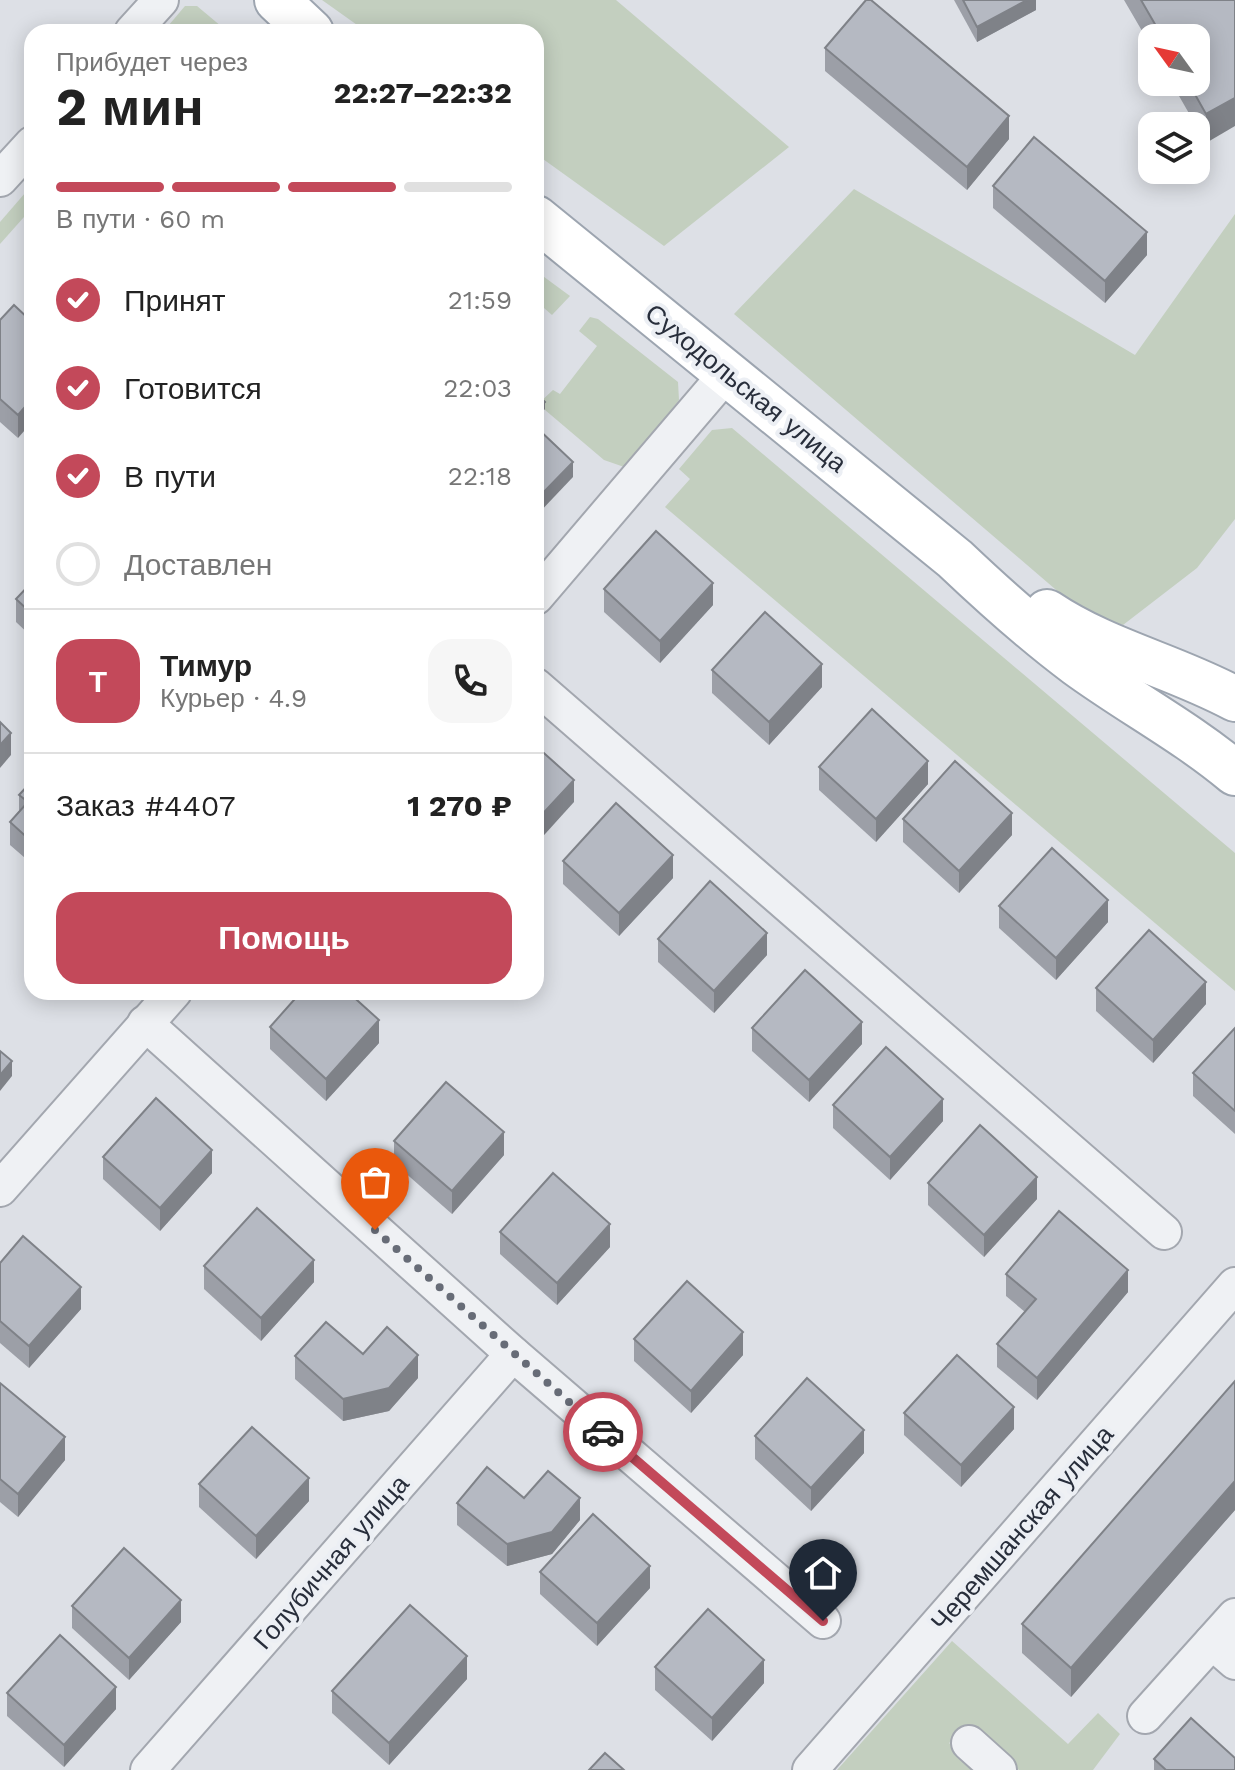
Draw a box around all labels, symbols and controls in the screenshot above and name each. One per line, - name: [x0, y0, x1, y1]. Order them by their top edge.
- north arrow: [1138, 24, 1210, 96]
- map controls: [1138, 24, 1210, 184]
- text: Прибудет через: [56, 47, 248, 77]
- text: 22:27–22:32: [333, 75, 512, 110]
- text: 2 мин: [56, 77, 204, 138]
- button: layers: [1138, 112, 1210, 184]
- text: В пути · 60 m: [56, 204, 225, 234]
- icon: check: [56, 278, 100, 322]
- text: Принят: [124, 283, 226, 318]
- text: 21:59: [448, 285, 512, 315]
- street label: Суходольская улица: [639, 298, 853, 479]
- icon: check: [56, 366, 100, 410]
- text: Готовится: [124, 371, 262, 406]
- text: 22:03: [443, 373, 512, 403]
- icon: check: [56, 454, 100, 498]
- text: В пути: [124, 459, 216, 494]
- text: 22:18: [448, 461, 512, 491]
- text: Доставлен: [124, 547, 272, 582]
- button: phone: [428, 639, 512, 723]
- text: Тимур: [160, 648, 252, 683]
- text: Т: [89, 664, 107, 699]
- text: Курьер · 4.9: [160, 683, 307, 713]
- text: Заказ #4407: [56, 788, 236, 823]
- text: 1 270 ₽: [407, 788, 512, 823]
- button: Помощь: [56, 892, 512, 984]
- pin: [341, 1148, 409, 1230]
- icon: bag: [353, 1160, 397, 1204]
- courier: [563, 1392, 643, 1472]
- icon: car: [581, 1410, 625, 1454]
- street label: Черемшанская улица: [925, 1419, 1120, 1637]
- street label: Голубичная улица: [247, 1468, 415, 1655]
- pin: [789, 1539, 857, 1621]
- icon: home: [801, 1551, 845, 1595]

